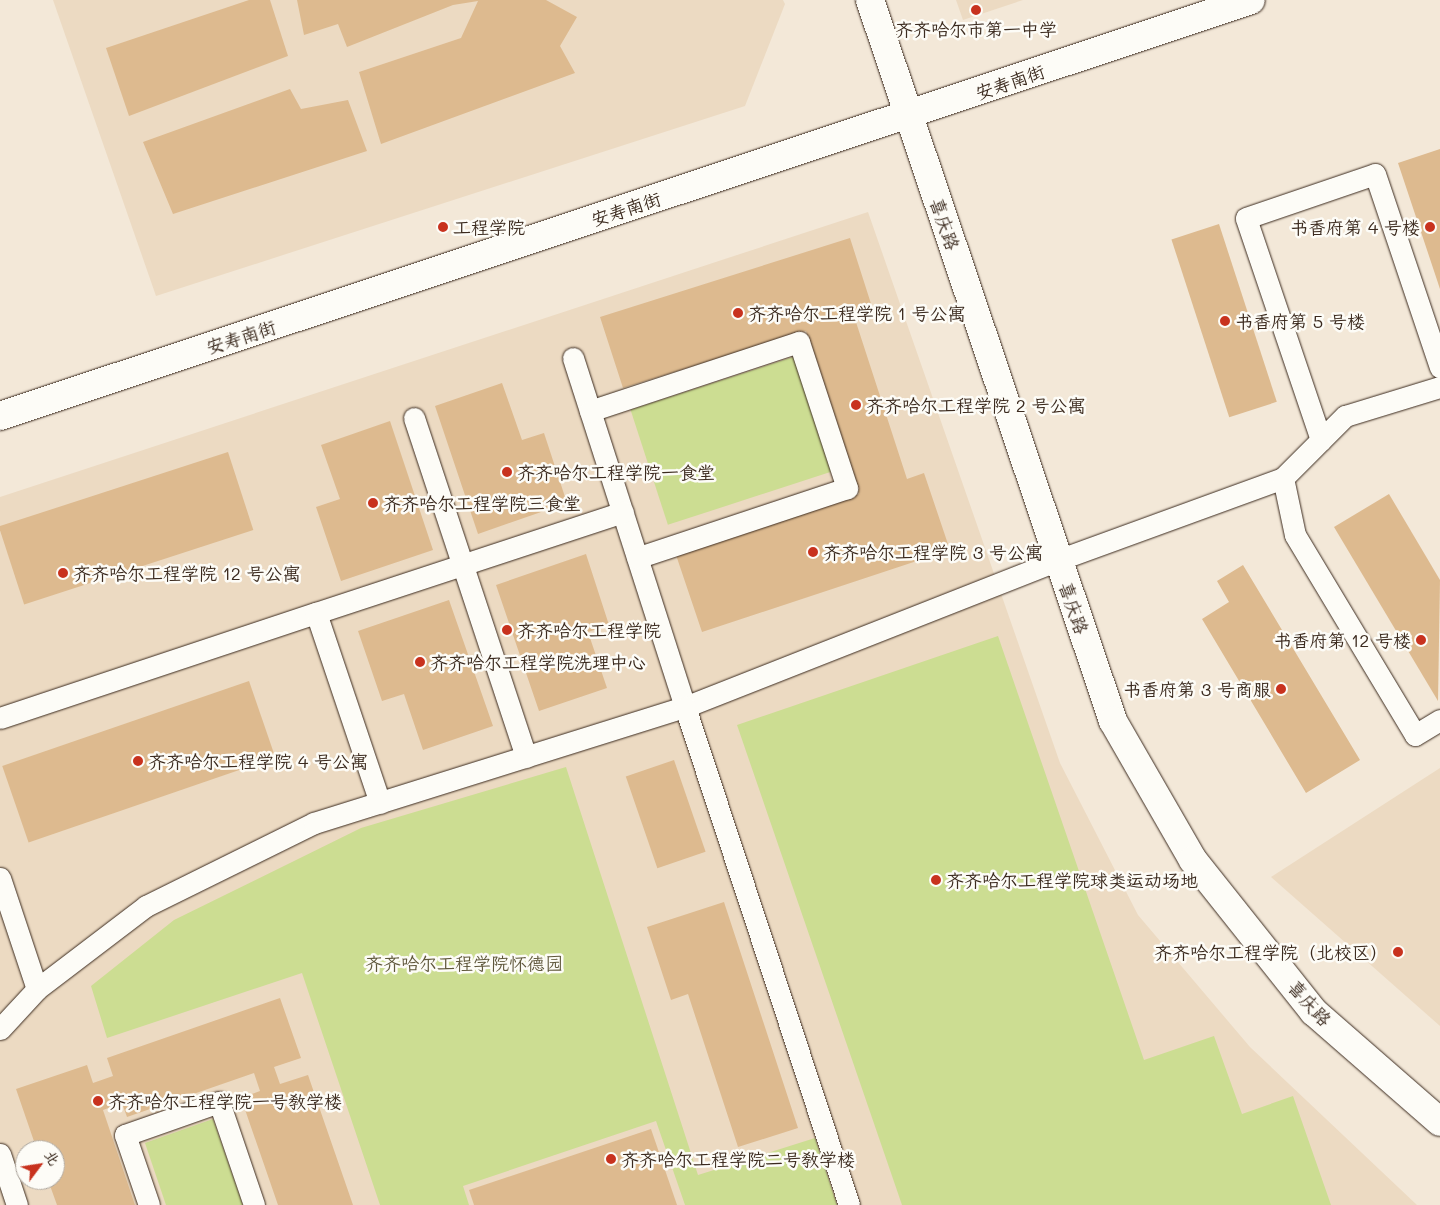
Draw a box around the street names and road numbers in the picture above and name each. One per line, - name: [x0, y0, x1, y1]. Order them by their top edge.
- street label: 安寿南街: [972, 60, 1048, 104]
- street label: 安寿南街: [588, 188, 664, 230]
- street label: 喜庆路: [926, 195, 964, 253]
- street label: 安寿南街: [203, 316, 279, 358]
- street label: 喜庆路: [1055, 579, 1093, 637]
- street label: 喜庆路: [1284, 976, 1336, 1030]

